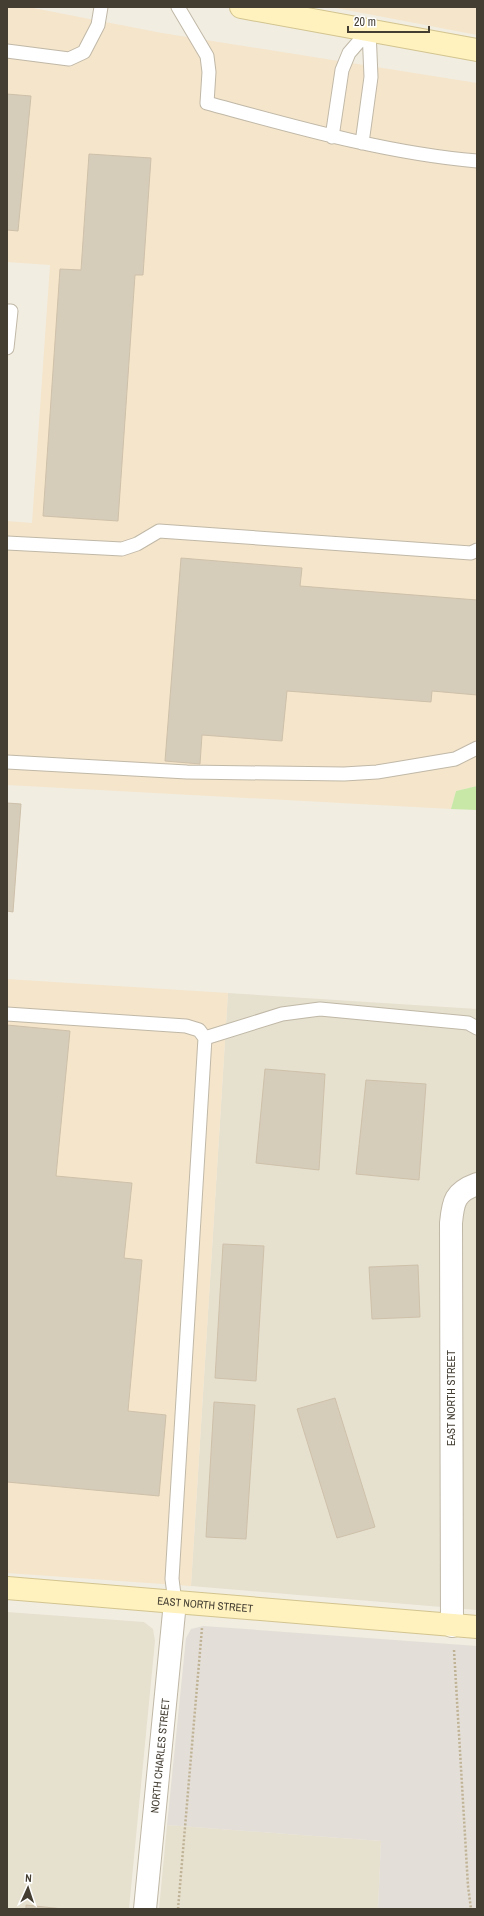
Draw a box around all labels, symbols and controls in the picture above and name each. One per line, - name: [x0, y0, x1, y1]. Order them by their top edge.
- scale bar: [348, 8, 429, 34]
- text: 20 m: [354, 14, 376, 30]
- street label: EAST NORTH STREET: [444, 1350, 458, 1446]
- street label: EAST NORTH STREET: [157, 1594, 254, 1615]
- street label: NORTH CHARLES STREET: [147, 1697, 173, 1814]
- north arrow: [8, 1868, 48, 1908]
- text: N: [25, 1871, 32, 1885]

